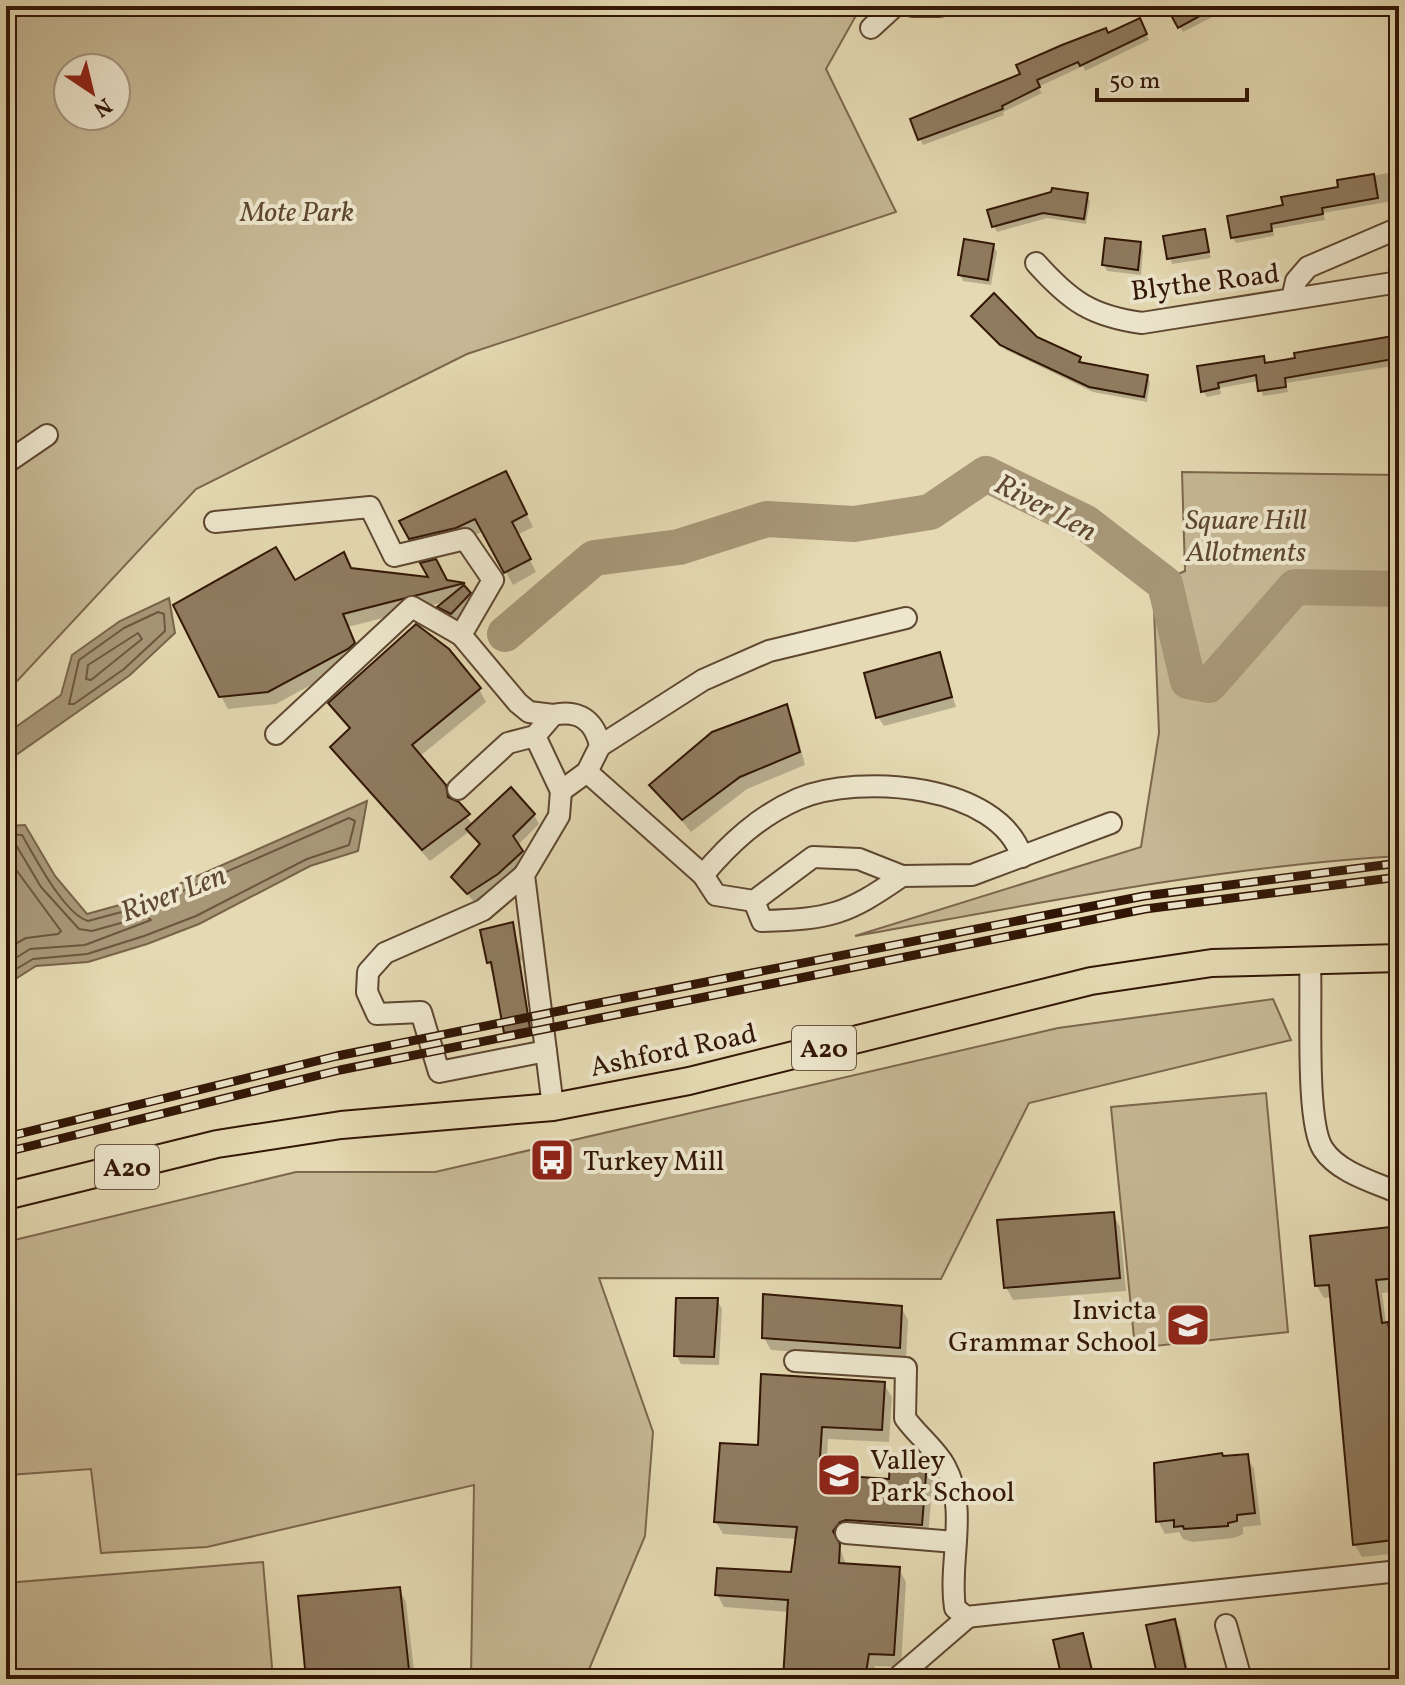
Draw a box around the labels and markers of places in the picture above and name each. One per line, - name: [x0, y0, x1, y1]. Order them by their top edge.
- bus stop icon: Turkey Mill: [528, 1136, 576, 1184]
- place label: Turkey Mill: [583, 1143, 725, 1182]
- place label: Invicta Grammar School: [948, 1292, 1157, 1363]
- school or university icon: Invicta Grammar School: [1164, 1301, 1212, 1349]
- place label: Valley Park School: [870, 1442, 1015, 1513]
- school or university icon: Valley Park School: [815, 1451, 863, 1499]

